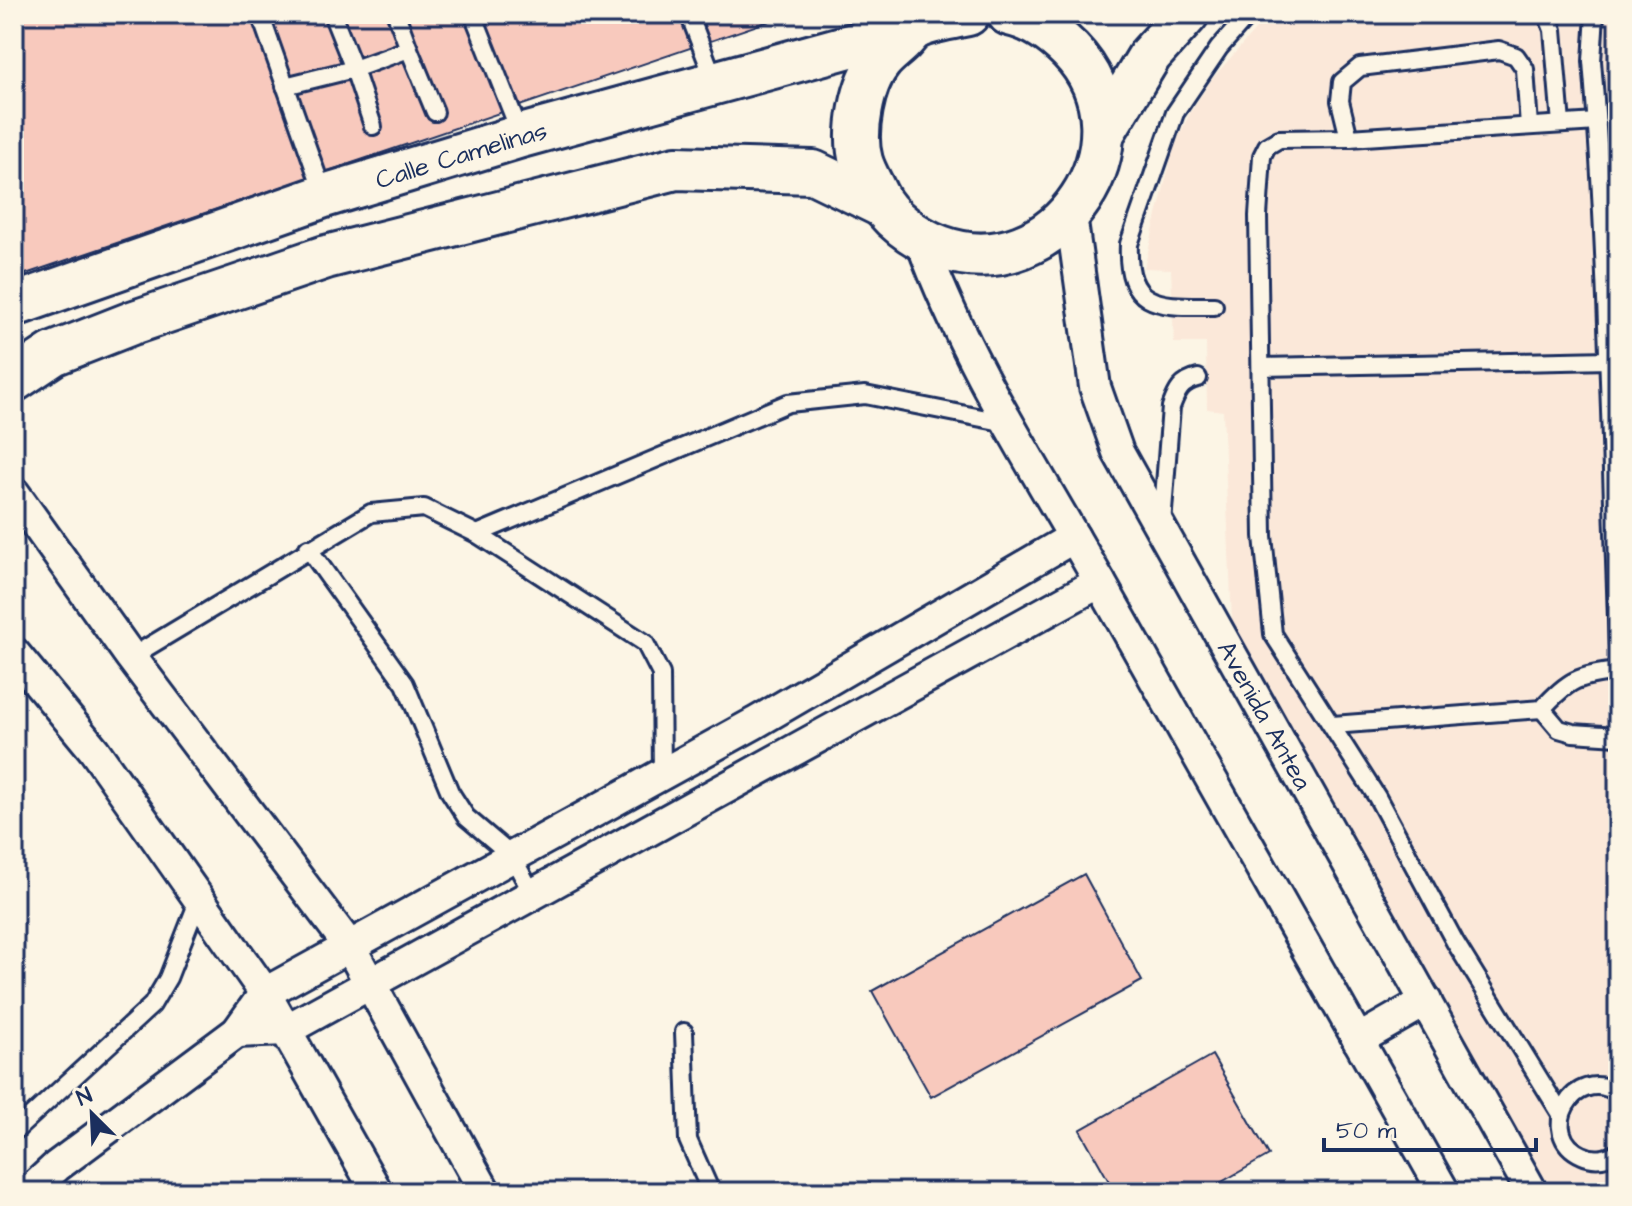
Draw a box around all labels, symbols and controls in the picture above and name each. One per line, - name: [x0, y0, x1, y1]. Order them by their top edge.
- street label: Calle Camelinas: [371, 113, 551, 198]
- street label: Avenida Antea: [1208, 634, 1320, 797]
- north arrow: [52, 1074, 132, 1154]
- text: N: [72, 1080, 97, 1114]
- scale bar: [1324, 1102, 1536, 1152]
- text: 50 m: [1336, 1114, 1397, 1148]

